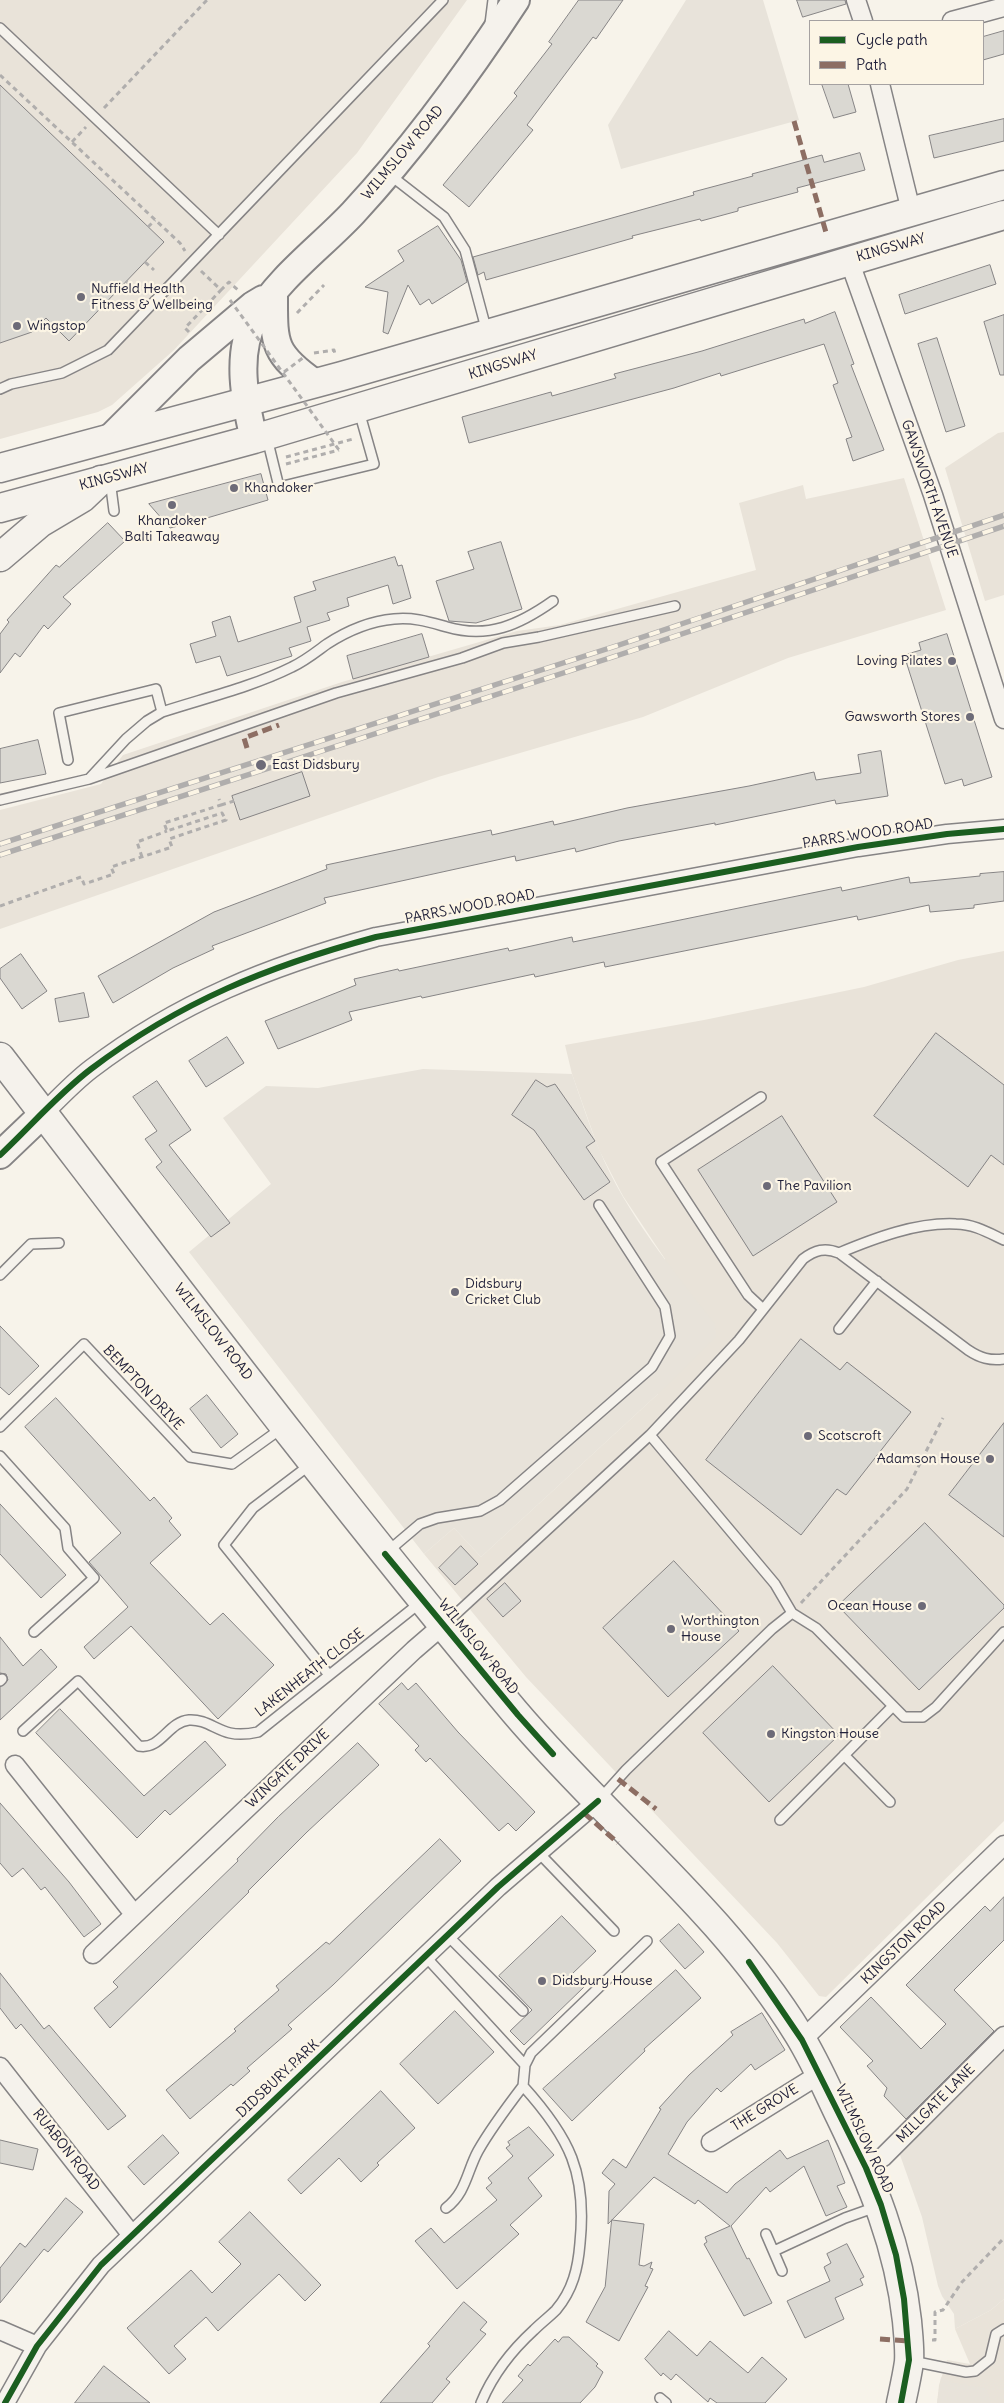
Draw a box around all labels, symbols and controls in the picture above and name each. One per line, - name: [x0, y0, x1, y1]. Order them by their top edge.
- legend: [809, 20, 984, 85]
- text: Cycle path: [856, 30, 928, 49]
- text: Path: [856, 55, 887, 74]
- street label: WILMSLOW ROAD: [359, 102, 447, 204]
- street label: KINGSWAY: [855, 230, 927, 266]
- place label: Nuffield Health Fitness & Wellbeing: [91, 281, 213, 314]
- marker: Nuffield Health Fitness & Wellbeing: [75, 291, 87, 303]
- place label: Wingstop: [27, 318, 86, 334]
- marker: Wingstop: [11, 320, 23, 332]
- street label: KINGSWAY: [467, 347, 539, 383]
- street label: GAWSWORTH AVENUE: [897, 418, 961, 560]
- street label: KINGSWAY: [78, 460, 150, 494]
- place label: Khandoker: [244, 480, 313, 496]
- marker: Khandoker: [228, 482, 240, 494]
- marker: Khandoker Balti Takeaway: [166, 499, 178, 511]
- place label: Khandoker Balti Takeaway: [124, 513, 220, 546]
- place label: Loving Pilates: [856, 653, 942, 669]
- marker: Loving Pilates: [946, 655, 958, 667]
- place label: Gawsworth Stores: [844, 709, 960, 725]
- marker: Gawsworth Stores: [964, 711, 976, 723]
- place label: East Didsbury: [272, 757, 360, 773]
- marker: East Didsbury: [254, 758, 268, 772]
- street label: PARRS WOOD ROAD: [801, 815, 935, 853]
- street label: PARRS WOOD ROAD: [404, 886, 536, 928]
- place label: The Pavilion: [777, 1178, 852, 1194]
- marker: The Pavilion: [761, 1180, 773, 1192]
- place label: Didsbury Cricket Club: [465, 1276, 541, 1308]
- street label: WILMSLOW ROAD: [170, 1280, 256, 1384]
- marker: Didsbury Cricket Club: [449, 1286, 461, 1298]
- street label: BEMPTON DRIVE: [99, 1342, 187, 1434]
- place label: Scotscroft: [818, 1428, 881, 1444]
- marker: Scotscroft: [802, 1430, 814, 1442]
- place label: Adamson House: [877, 1451, 980, 1467]
- marker: Adamson House: [984, 1453, 996, 1465]
- street label: WILMSLOW ROAD: [434, 1596, 522, 1698]
- place label: Ocean House: [827, 1598, 912, 1614]
- marker: Ocean House: [916, 1600, 928, 1612]
- place label: Worthington House: [681, 1613, 759, 1645]
- marker: Worthington House: [665, 1623, 677, 1635]
- street label: LAKENHEATH CLOSE: [252, 1625, 368, 1721]
- street label: WINGATE DRIVE: [243, 1726, 333, 1812]
- place label: Kingston House: [781, 1726, 879, 1742]
- marker: Kingston House: [765, 1728, 777, 1740]
- street label: KINGSTON ROAD: [858, 1898, 950, 1988]
- place label: Didsbury House: [552, 1973, 653, 1989]
- marker: Didsbury House: [536, 1975, 548, 1987]
- street label: DIDSBURY PARK: [233, 2036, 323, 2122]
- street label: MILLGATE LANE: [893, 2061, 979, 2147]
- street label: THE GROVE: [728, 2081, 802, 2135]
- street label: WILMSLOW ROAD: [831, 2082, 897, 2196]
- street label: RUABON ROAD: [29, 2106, 103, 2194]

